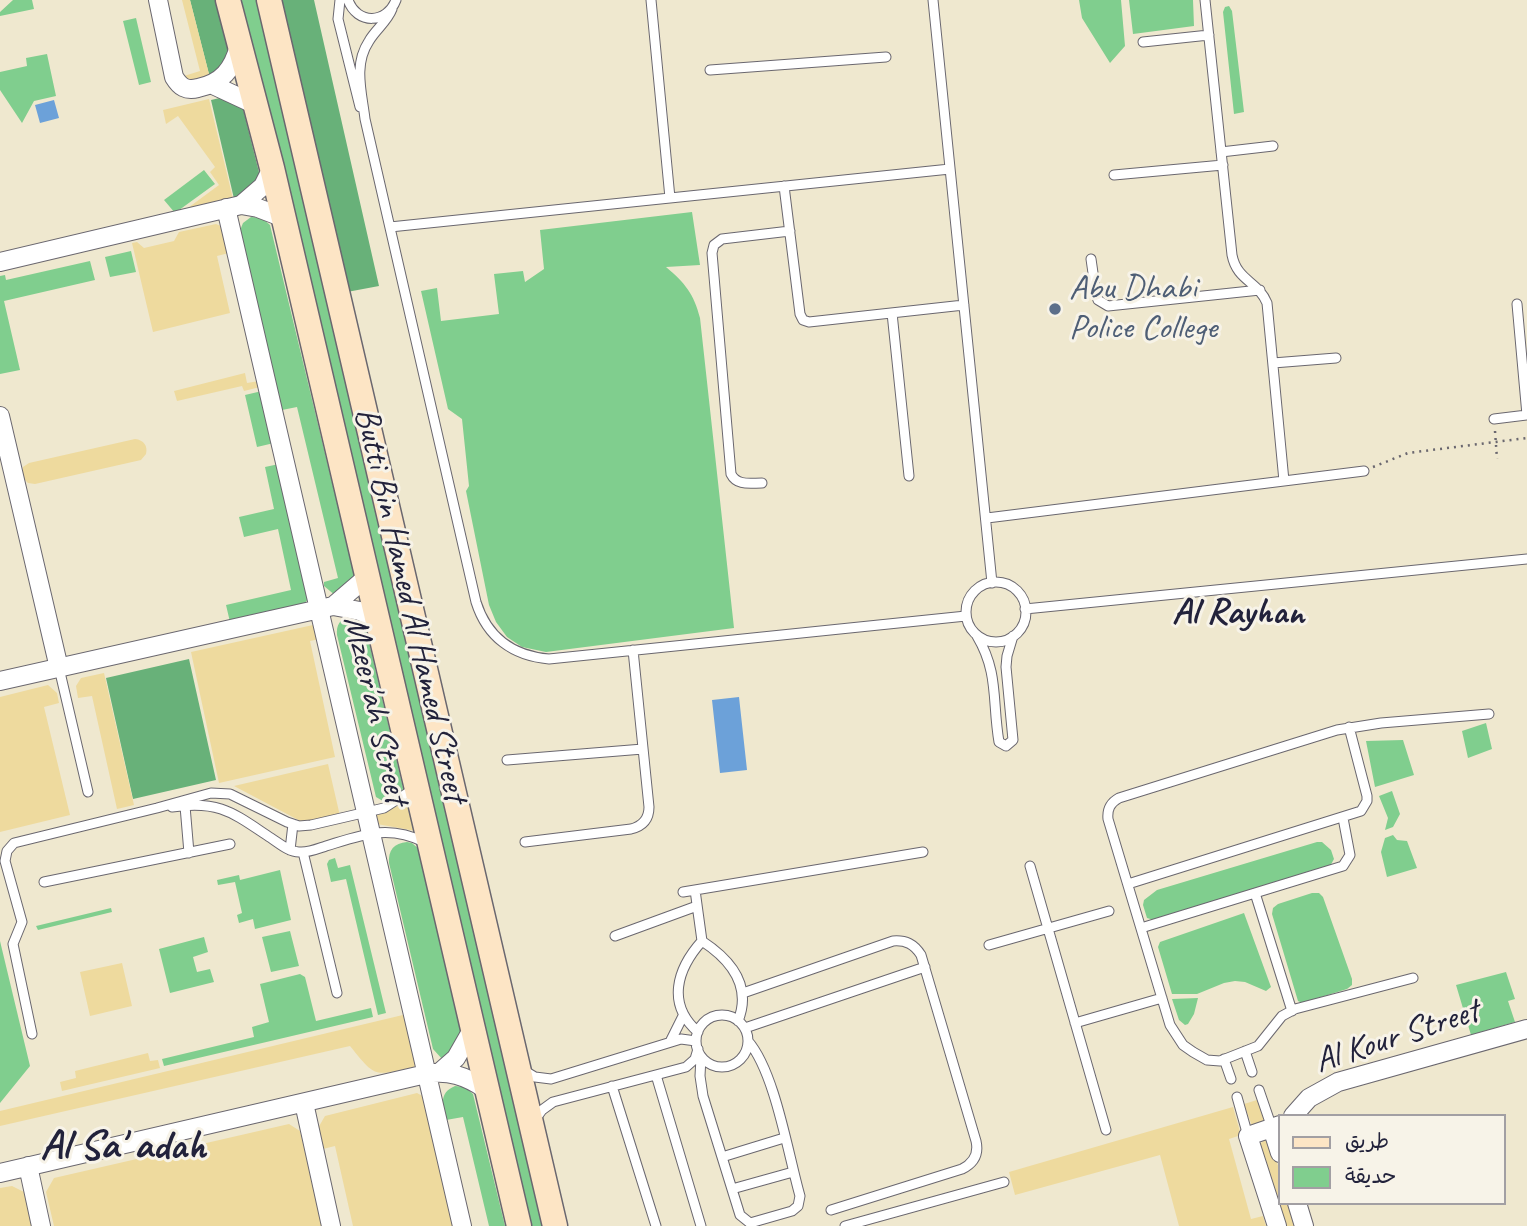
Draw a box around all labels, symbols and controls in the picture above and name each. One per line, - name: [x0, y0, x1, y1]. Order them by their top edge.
- place label: Abu Dhabi Police College: [1069, 268, 1217, 350]
- marker: Abu Dhabi Police College: [1047, 301, 1063, 317]
- street label: Butti Bin Hamed Al Hamed Street: [344, 404, 476, 806]
- district label: Al Rayhan: [1172, 591, 1304, 635]
- street label: Mzeer'ah Street: [333, 612, 417, 808]
- street label: Al Kour Street: [1310, 991, 1484, 1083]
- legend: [1278, 1114, 1506, 1205]
- district label: Al Sa' adah: [40, 1122, 206, 1172]
- text: طريق: [1345, 1128, 1389, 1154]
- text: حديقة: [1345, 1163, 1396, 1189]

